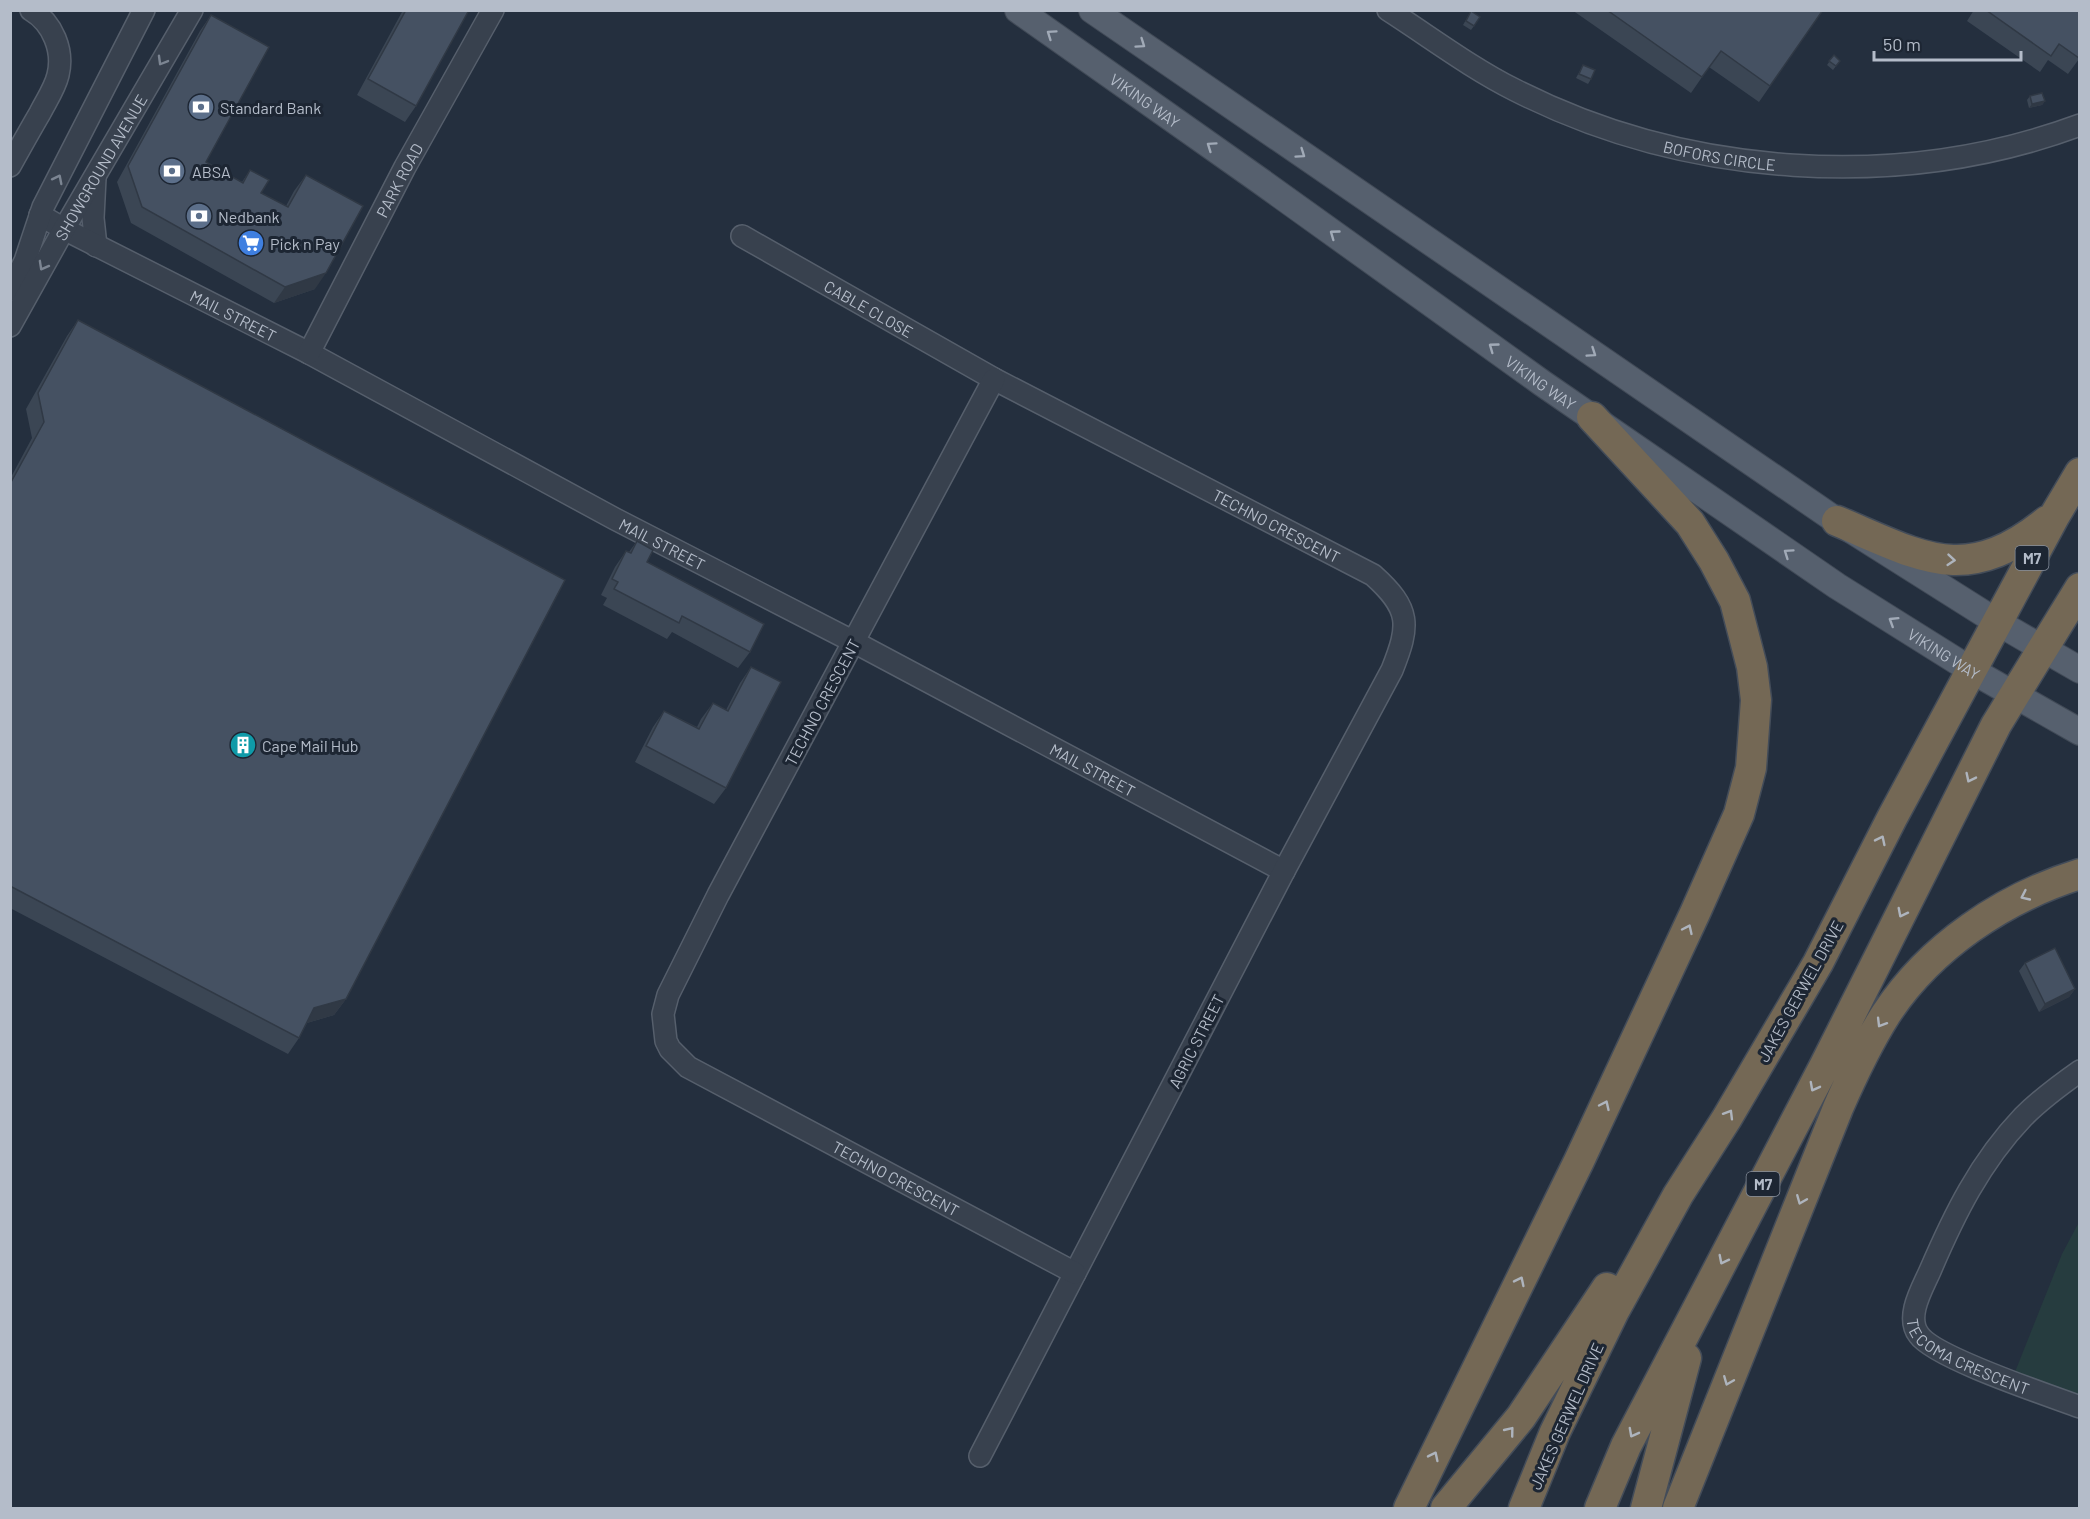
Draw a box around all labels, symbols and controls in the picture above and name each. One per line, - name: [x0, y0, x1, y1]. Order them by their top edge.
- scale bar: [1874, 24, 2021, 62]
- one-way arrow: [1047, 30, 1058, 41]
- text: 50 m: [1883, 33, 1921, 55]
- one-way arrow: [1134, 37, 1145, 48]
- one-way arrow: [158, 55, 169, 65]
- street label: VIKING WAY: [1107, 69, 1184, 131]
- street label: SHOWGROUND AVENUE: [50, 91, 150, 243]
- bank icon: Standard Bank: [186, 92, 216, 122]
- place label: Standard Bank: [220, 98, 321, 117]
- street label: BOFORS CIRCLE: [1662, 136, 1777, 173]
- street label: PARK ROAD: [371, 140, 426, 220]
- one-way arrow: [1207, 142, 1218, 153]
- one-way arrow: [1295, 147, 1306, 158]
- bank icon: ABSA: [157, 156, 187, 186]
- place label: ABSA: [192, 162, 231, 181]
- one-way arrow: [51, 174, 62, 185]
- bank icon: Nedbank: [184, 201, 214, 231]
- place label: Nedbank: [218, 207, 280, 226]
- supermarket icon: Pick n Pay: [236, 228, 266, 258]
- one-way arrow: [1330, 230, 1341, 241]
- place label: Pick n Pay: [270, 234, 340, 253]
- one-way arrow: [39, 260, 50, 270]
- street label: CABLE CLOSE: [821, 275, 917, 341]
- street label: MAIL STREET: [187, 285, 280, 345]
- one-way arrow: [1488, 343, 1499, 354]
- one-way arrow: [1585, 346, 1596, 357]
- street label: VIKING WAY: [1502, 351, 1580, 413]
- street label: TECHNO CRESCENT: [1210, 484, 1344, 566]
- street label: MAIL STREET: [616, 514, 709, 573]
- road number: M7: [2016, 546, 2048, 570]
- one-way arrow: [1784, 549, 1795, 560]
- one-way arrow: [1947, 553, 1956, 566]
- one-way arrow: [1889, 617, 1899, 629]
- street label: VIKING WAY: [1905, 624, 1984, 683]
- street label: TECHNO CRESCENT: [781, 635, 863, 769]
- building icon: Cape Mail Hub: [228, 730, 258, 760]
- place label: Cape Mail Hub: [262, 736, 359, 755]
- street label: MAIL STREET: [1047, 739, 1139, 800]
- one-way arrow: [1966, 771, 1977, 782]
- one-way arrow: [1873, 835, 1885, 846]
- one-way arrow: [2021, 888, 2032, 900]
- one-way arrow: [1897, 907, 1909, 918]
- street label: JAKES GERWEL DRIVE: [1753, 917, 1847, 1065]
- one-way arrow: [1681, 924, 1693, 935]
- street label: AGRIC STREET: [1164, 991, 1228, 1091]
- one-way arrow: [1877, 1017, 1888, 1027]
- one-way arrow: [1809, 1081, 1821, 1092]
- one-way arrow: [1598, 1101, 1610, 1112]
- one-way arrow: [1722, 1110, 1734, 1121]
- street label: TECHNO CRESCENT: [830, 1136, 963, 1219]
- road number: M7: [1746, 1172, 1780, 1196]
- one-way arrow: [1796, 1194, 1808, 1205]
- one-way arrow: [1719, 1254, 1731, 1265]
- one-way arrow: [1513, 1276, 1524, 1287]
- street label: TECOMA CRESCENT: [1904, 1317, 2032, 1398]
- street label: JAKES GERWEL DRIVE: [1525, 1340, 1607, 1492]
- one-way arrow: [1723, 1375, 1735, 1386]
- one-way arrow: [1629, 1426, 1640, 1437]
- one-way arrow: [1503, 1427, 1514, 1438]
- one-way arrow: [1426, 1451, 1438, 1462]

